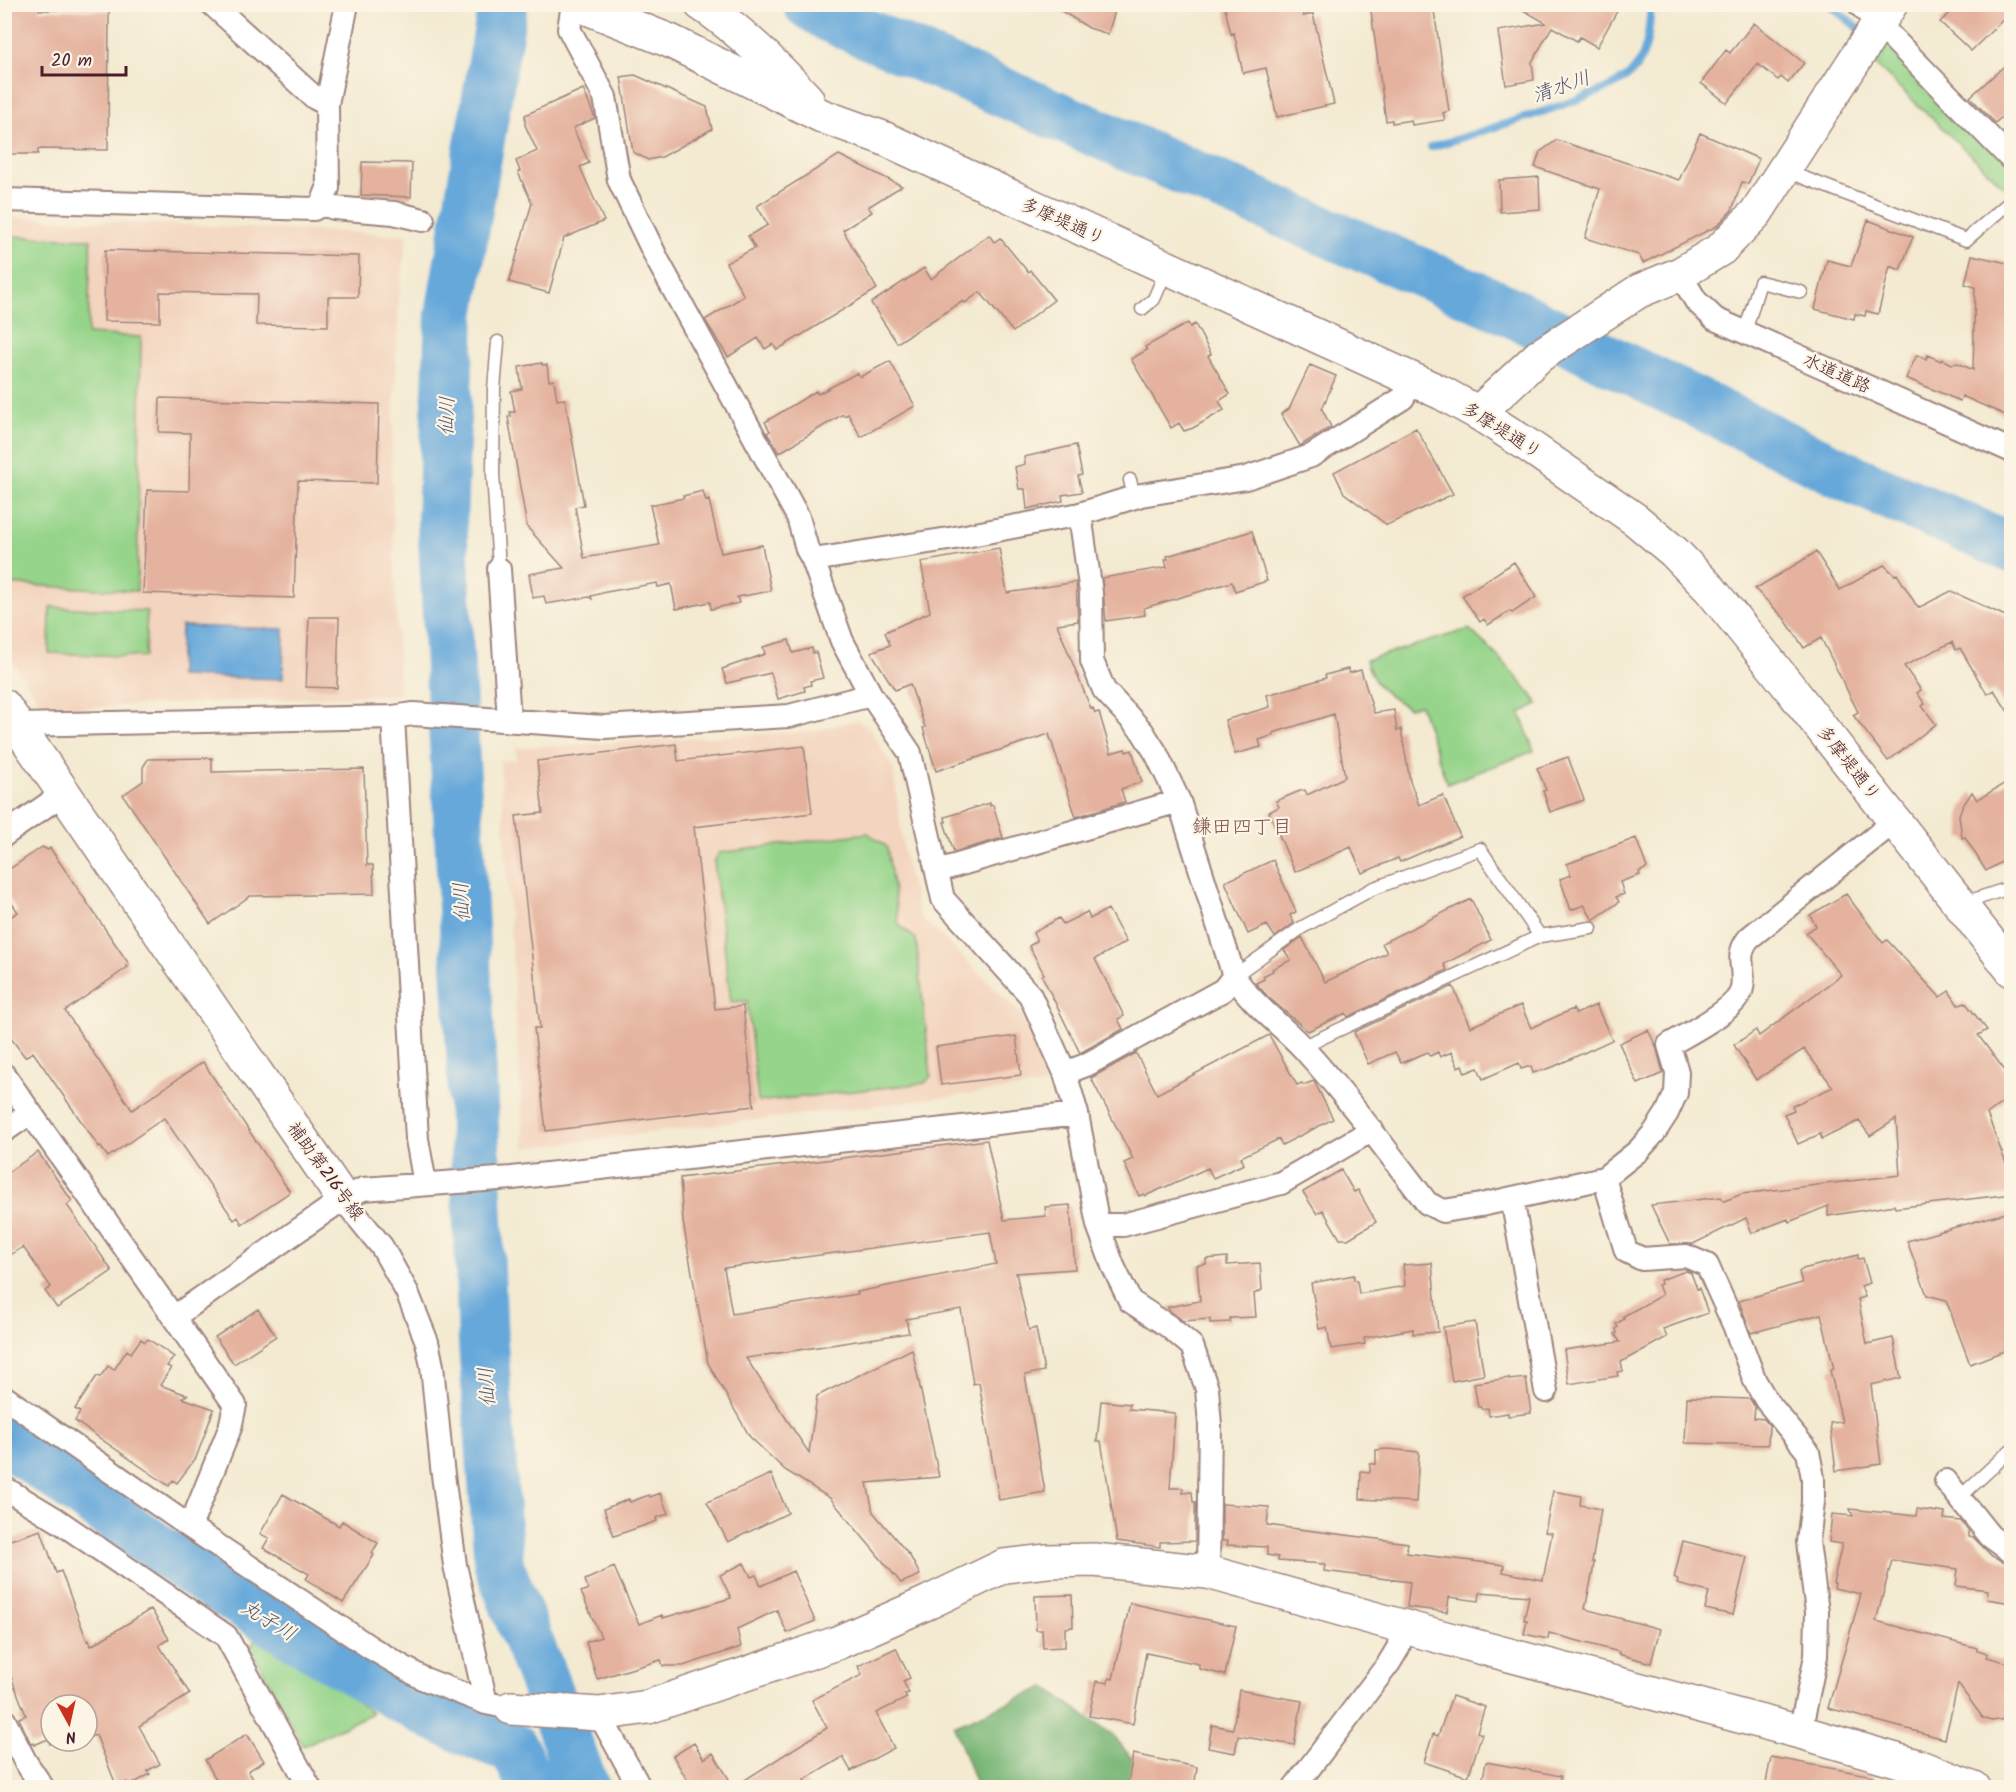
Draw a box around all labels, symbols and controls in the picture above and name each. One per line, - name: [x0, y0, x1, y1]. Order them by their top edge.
- scale bar: [42, 39, 126, 77]
- text: 20 m: [51, 47, 92, 76]
- water label: 清水川: [1528, 63, 1595, 113]
- street label: 多摩堤通り: [1015, 191, 1109, 254]
- street label: 水道道路: [1798, 346, 1875, 402]
- street label: 多摩堤通り: [1455, 395, 1547, 467]
- water label: 仙川: [431, 396, 465, 437]
- street label: 多摩堤通り: [1809, 720, 1887, 808]
- district label: 鎌田四丁目: [1192, 812, 1292, 844]
- water label: 仙川: [446, 881, 480, 923]
- street label: 補助第216号線: [279, 1116, 371, 1227]
- water label: 仙川: [471, 1366, 505, 1408]
- water label: 丸子川: [234, 1593, 302, 1651]
- north arrow: [39, 1693, 99, 1753]
- text: N: [64, 1723, 78, 1749]

